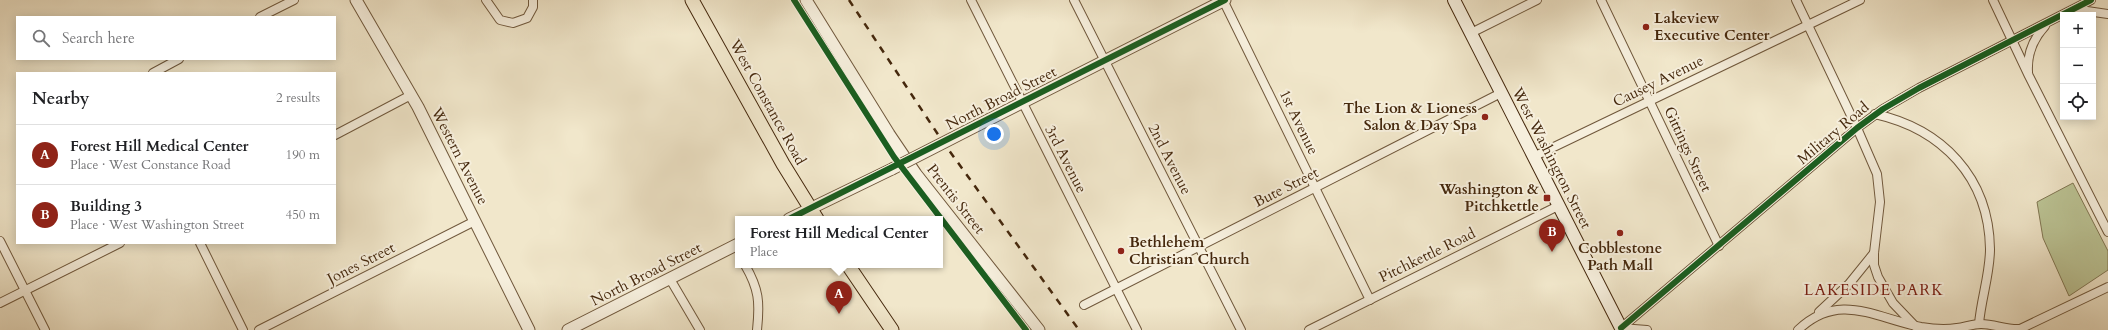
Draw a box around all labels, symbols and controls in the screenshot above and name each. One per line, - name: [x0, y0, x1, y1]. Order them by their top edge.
- place label: Lakeview Executive Center: [1654, 8, 1771, 45]
- map controls: [2060, 12, 2096, 120]
- button: +: [2060, 12, 2096, 48]
- search box: [16, 16, 336, 60]
- marker: Lakeview Executive Center: [1641, 22, 1651, 32]
- icon: search: [30, 27, 52, 49]
- text: Search here: [62, 28, 135, 48]
- street label: West Constance Road: [725, 35, 811, 168]
- button: −: [2060, 48, 2096, 84]
- street label: Causey Avenue: [1609, 50, 1707, 112]
- street label: North Broad Street: [942, 61, 1060, 135]
- street label: West Washington Street: [1507, 83, 1596, 232]
- button: locate: [2060, 84, 2096, 120]
- street label: 1st Avenue: [1275, 86, 1323, 158]
- text: Nearby: [32, 87, 89, 110]
- text: 2 results: [276, 89, 320, 107]
- street label: Military Road: [1793, 97, 1873, 169]
- place label: The Lion & Lioness Salon & Day Spa: [1343, 98, 1478, 135]
- street label: Western Avenue: [426, 103, 493, 208]
- street label: Gittings Street: [1660, 103, 1717, 195]
- marker: The Lion & Lioness Salon & Day Spa: [1480, 112, 1490, 122]
- street label: 2nd Avenue: [1144, 120, 1196, 198]
- street label: 3rd Avenue: [1040, 122, 1092, 197]
- your location: [984, 124, 1004, 144]
- text: Forest Hill Medical Center: [70, 136, 249, 156]
- text: A: [40, 146, 50, 164]
- text: 190 m: [286, 146, 320, 164]
- text: Place · West Constance Road: [70, 156, 231, 174]
- street label: Prentis Street: [922, 160, 990, 238]
- street label: Bute Street: [1250, 162, 1322, 212]
- place label: Washington & Pitchkettle: [1438, 179, 1539, 216]
- marker: Washington & Pitchkettle: [1542, 193, 1552, 203]
- text: Building 3: [70, 196, 142, 216]
- text: B: [40, 206, 50, 224]
- text: 450 m: [286, 206, 320, 224]
- text: Place · West Washington Street: [70, 216, 244, 234]
- popup: [735, 216, 943, 268]
- pin: B: [1539, 219, 1565, 252]
- text: Forest Hill Medical Center: [750, 223, 928, 243]
- street label: Pitchkettle Road: [1375, 223, 1479, 287]
- marker: Cobblestone Path Mall: [1615, 228, 1625, 238]
- place label: Bethlehem Christian Church: [1129, 232, 1250, 269]
- street label: Jones Street: [322, 237, 399, 290]
- street label: North Broad Street: [587, 237, 705, 311]
- place label: Cobblestone Path Mall: [1578, 238, 1662, 275]
- text: Place: [750, 243, 778, 261]
- marker: Bethlehem Christian Church: [1116, 246, 1126, 256]
- district label: LAKESIDE PARK: [1804, 279, 1944, 301]
- pin: A: [826, 281, 852, 314]

